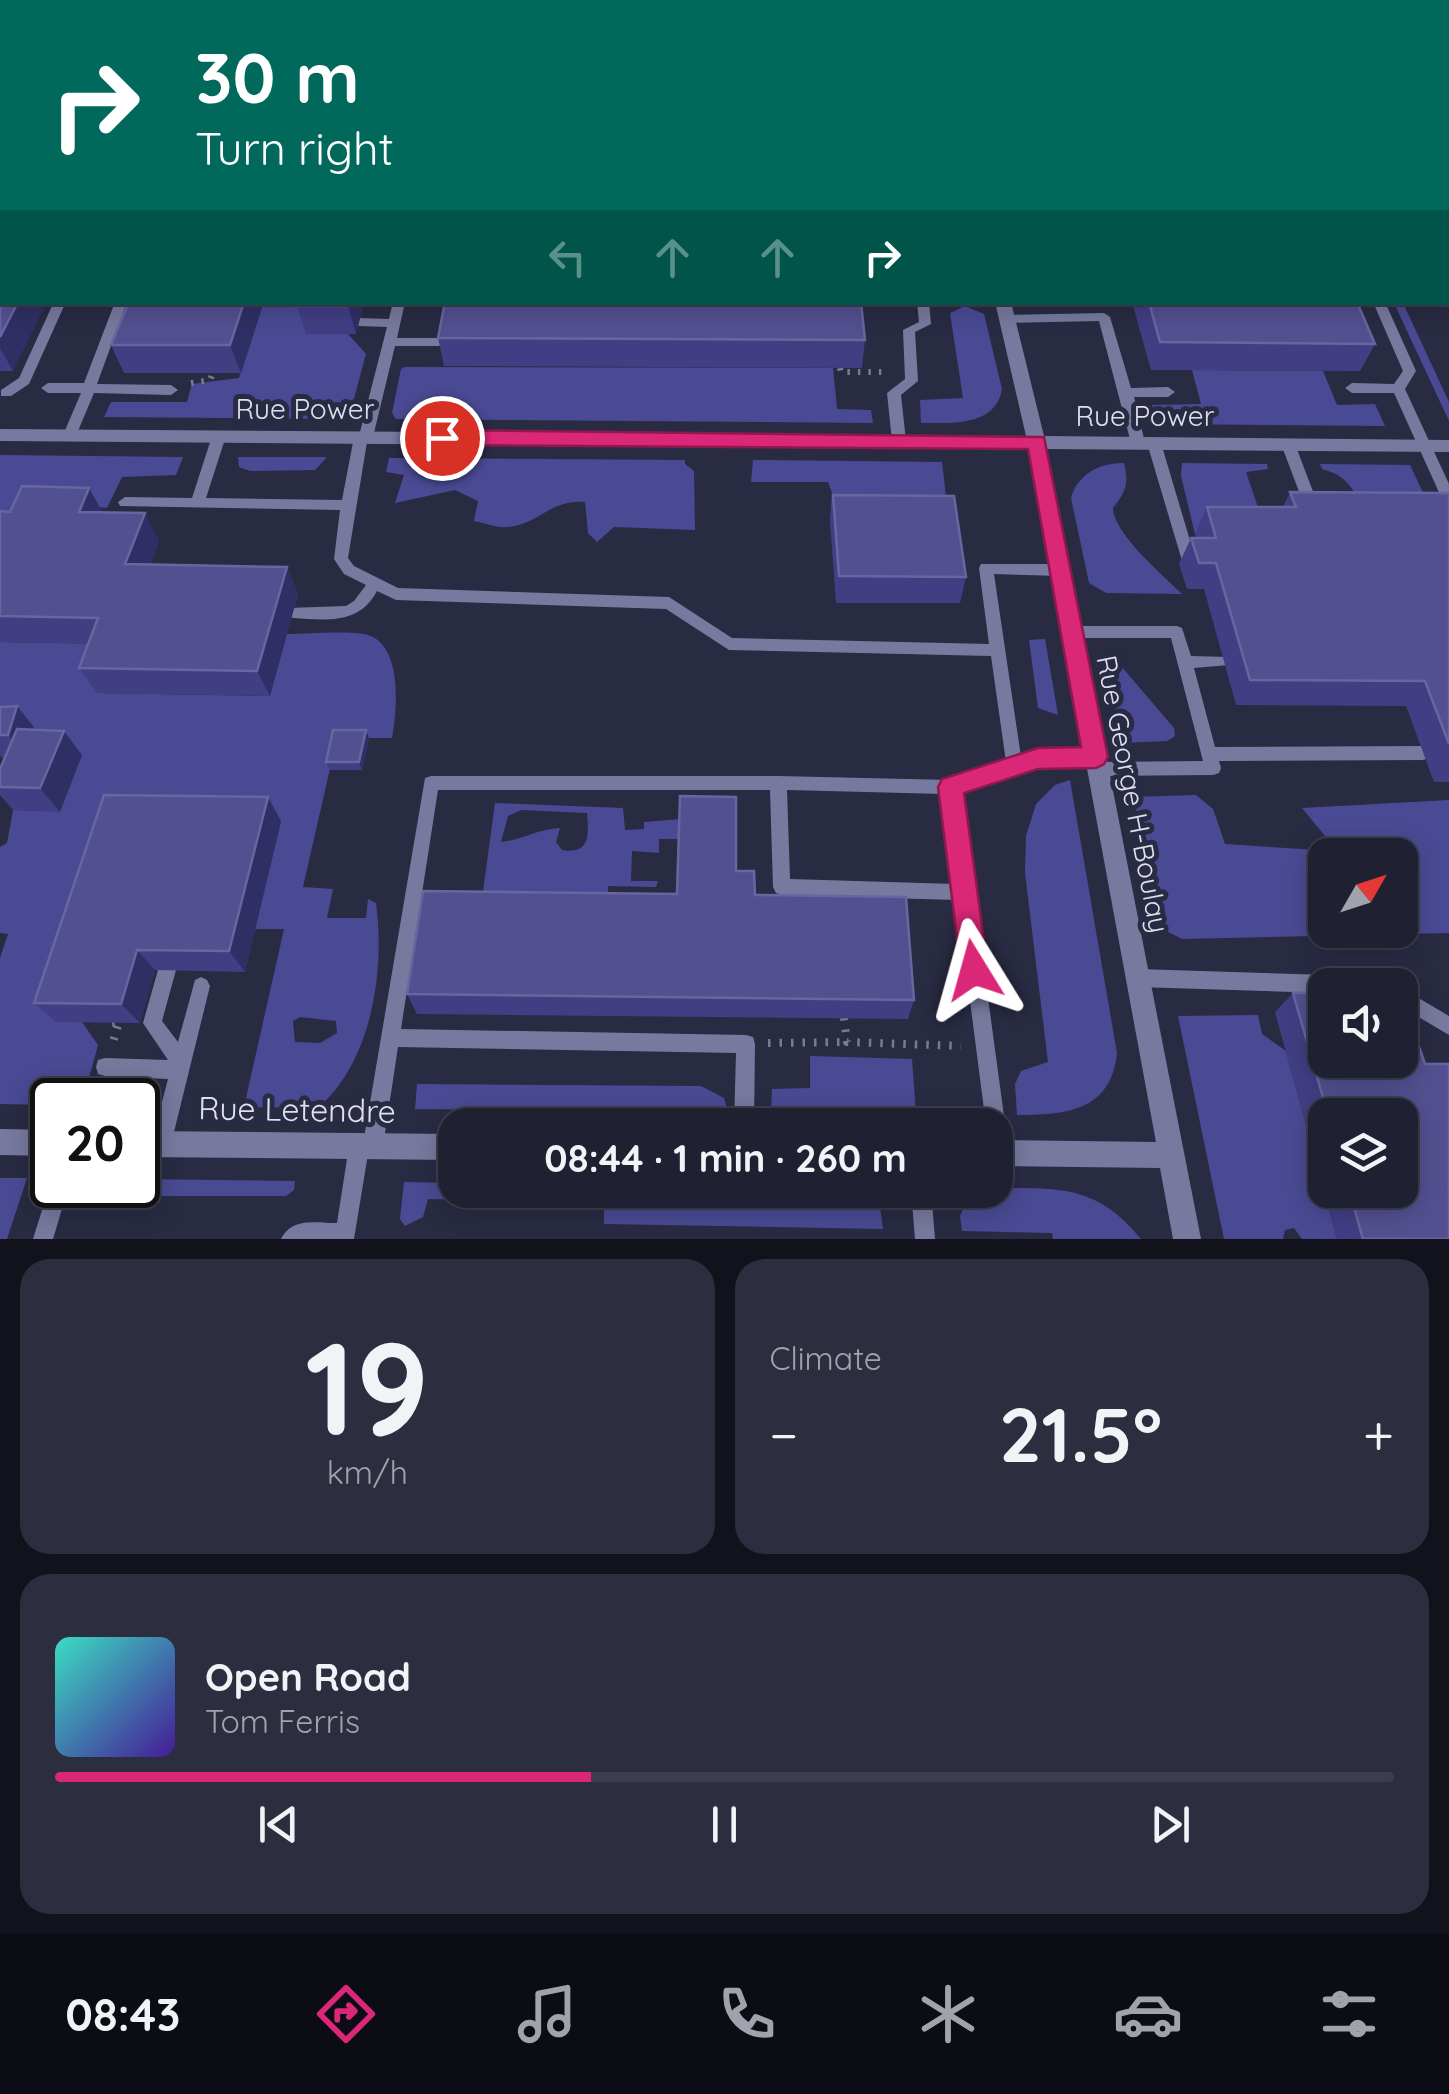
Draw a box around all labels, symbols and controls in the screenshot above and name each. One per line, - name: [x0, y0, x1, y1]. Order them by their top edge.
- text: 30 m: [195, 33, 360, 121]
- icon: right: [30, 40, 160, 170]
- text: Turn right: [195, 120, 394, 176]
- icon: left: [540, 230, 595, 285]
- icon: ahead: [645, 230, 700, 285]
- icon: ahead: [750, 230, 805, 285]
- icon: right: [855, 230, 910, 285]
- street label: Rue Power: [236, 391, 375, 426]
- pin: [400, 396, 485, 481]
- street label: Rue Power: [1076, 398, 1215, 433]
- icon: arrive: [415, 411, 470, 466]
- street label: Rue George H-Boulay: [1089, 652, 1178, 936]
- north arrow: [1308, 838, 1418, 948]
- map controls: [1308, 838, 1418, 1208]
- position arrow: [922, 918, 1026, 1022]
- button: sound: [1308, 968, 1418, 1078]
- speed limit sign: 20: [30, 1078, 160, 1208]
- street label: Rue Letendre: [198, 1087, 396, 1131]
- button: layers: [1308, 1098, 1418, 1208]
- text: 08:44 · 1 min · 260 m: [544, 1134, 907, 1182]
- text: 19: [305, 1305, 429, 1468]
- text: Climate: [770, 1338, 882, 1378]
- text: 21.5°: [999, 1387, 1162, 1481]
- text: −: [770, 1400, 798, 1469]
- text: +: [1363, 1400, 1394, 1469]
- text: km/h: [327, 1452, 408, 1492]
- text: Open Road: [205, 1653, 411, 1701]
- text: Tom Ferris: [205, 1701, 360, 1741]
- icon: previous: [251, 1797, 306, 1852]
- icon: pause: [697, 1797, 752, 1852]
- icon: next: [1143, 1797, 1198, 1852]
- icon: directions: [311, 1979, 381, 2049]
- icon: music: [512, 1979, 582, 2049]
- icon: phone: [712, 1979, 782, 2049]
- icon: climate: [913, 1979, 983, 2049]
- icon: car: [1113, 1979, 1183, 2049]
- icon: filters: [1314, 1979, 1384, 2049]
- text: 08:43: [65, 1986, 180, 2042]

